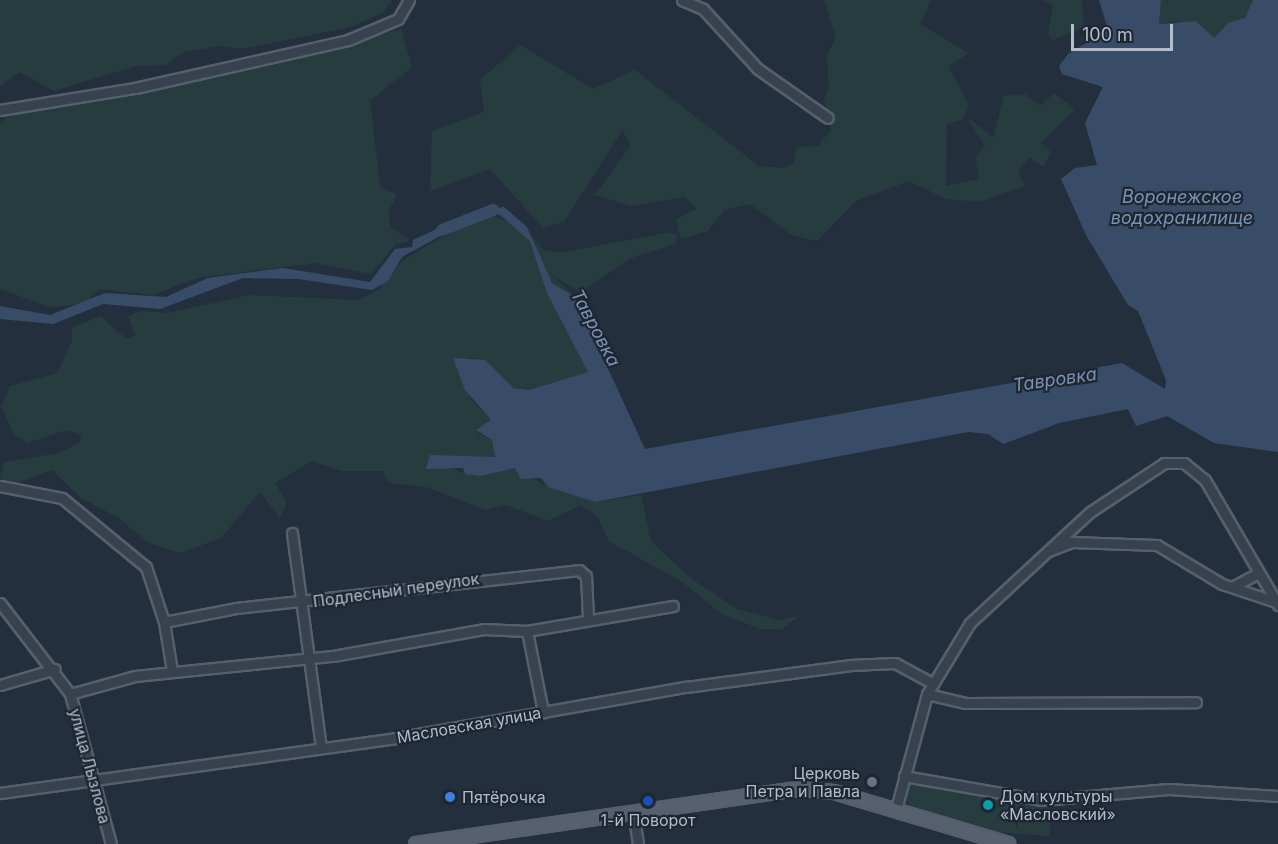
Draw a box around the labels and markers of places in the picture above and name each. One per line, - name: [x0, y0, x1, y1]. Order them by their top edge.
- place label: Церковь Петра и Павла: [746, 763, 860, 801]
- marker: Церковь Петра и Павла: [865, 775, 879, 789]
- place label: Дом культуры «Масловский»: [1000, 786, 1116, 824]
- place label: Пятёрочка: [462, 787, 546, 807]
- marker: Пятёрочка: [443, 790, 457, 804]
- marker: 1-й Поворот: [641, 794, 655, 808]
- marker: Дом культуры «Масловский»: [981, 798, 995, 812]
- place label: 1-й Поворот: [601, 810, 695, 830]

